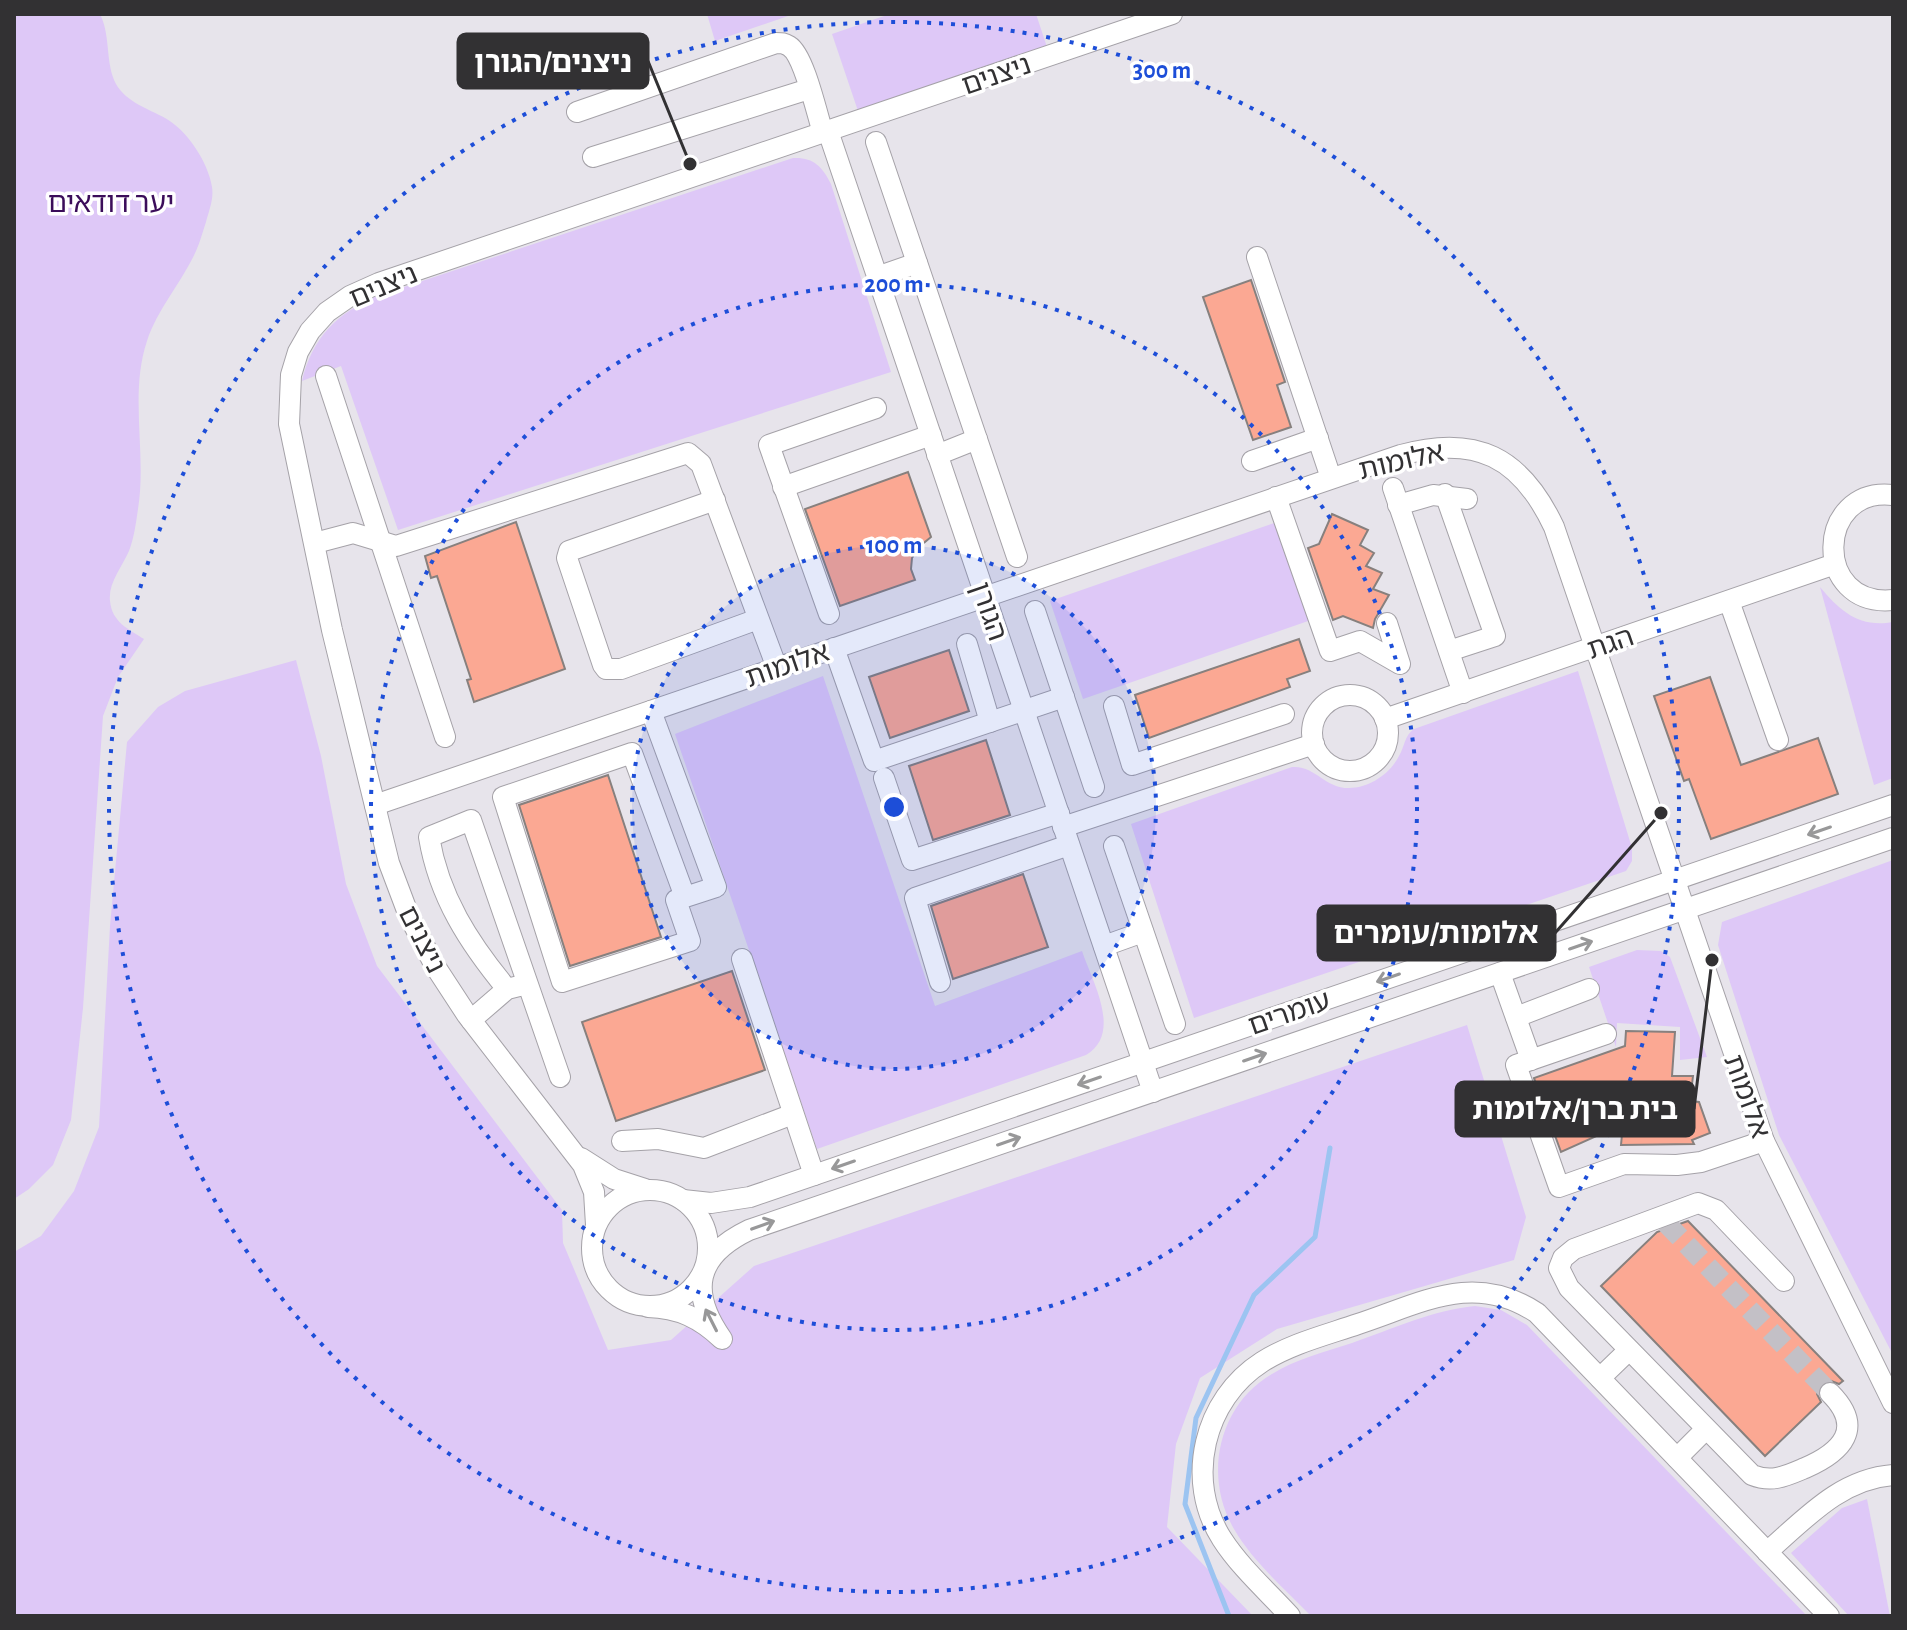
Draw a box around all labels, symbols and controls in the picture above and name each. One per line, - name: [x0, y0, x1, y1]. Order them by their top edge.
- callout: ניצנים/הגורן: [458, 34, 648, 88]
- text: ניצנים/הגורן: [474, 48, 632, 78]
- street label: ניצנים: [959, 51, 1035, 101]
- text: 300 m: [1133, 59, 1191, 83]
- park label: יער דודאים: [48, 190, 174, 218]
- street label: ניצנים: [346, 260, 422, 314]
- text: 200 m: [864, 273, 924, 297]
- street label: אלומות: [1356, 439, 1447, 485]
- text: 100 m: [866, 534, 922, 558]
- street label: הגורן: [965, 579, 1011, 645]
- street label: הגת: [1584, 623, 1638, 665]
- street label: אלומות: [742, 639, 833, 693]
- centre of rings: [880, 793, 908, 821]
- one-way arrow: [1807, 824, 1832, 839]
- street label: ניצנים: [393, 902, 450, 978]
- callout: אלומות/עומרים: [1318, 906, 1555, 960]
- text: אלומות/עומרים: [1334, 919, 1538, 949]
- one-way arrow: [1568, 937, 1593, 952]
- one-way arrow: [1376, 972, 1401, 987]
- street label: עומרים: [1245, 987, 1334, 1041]
- one-way arrow: [1243, 1048, 1268, 1063]
- street label: אלומות: [1718, 1051, 1774, 1142]
- one-way arrow: [1077, 1074, 1102, 1089]
- callout: בית ברן/אלומות: [1456, 1082, 1694, 1136]
- text: בית ברן/אלומות: [1472, 1095, 1678, 1125]
- one-way arrow: [997, 1132, 1022, 1147]
- one-way arrow: [831, 1159, 856, 1173]
- one-way arrow: [751, 1217, 775, 1231]
- one-way arrow: [702, 1308, 718, 1332]

